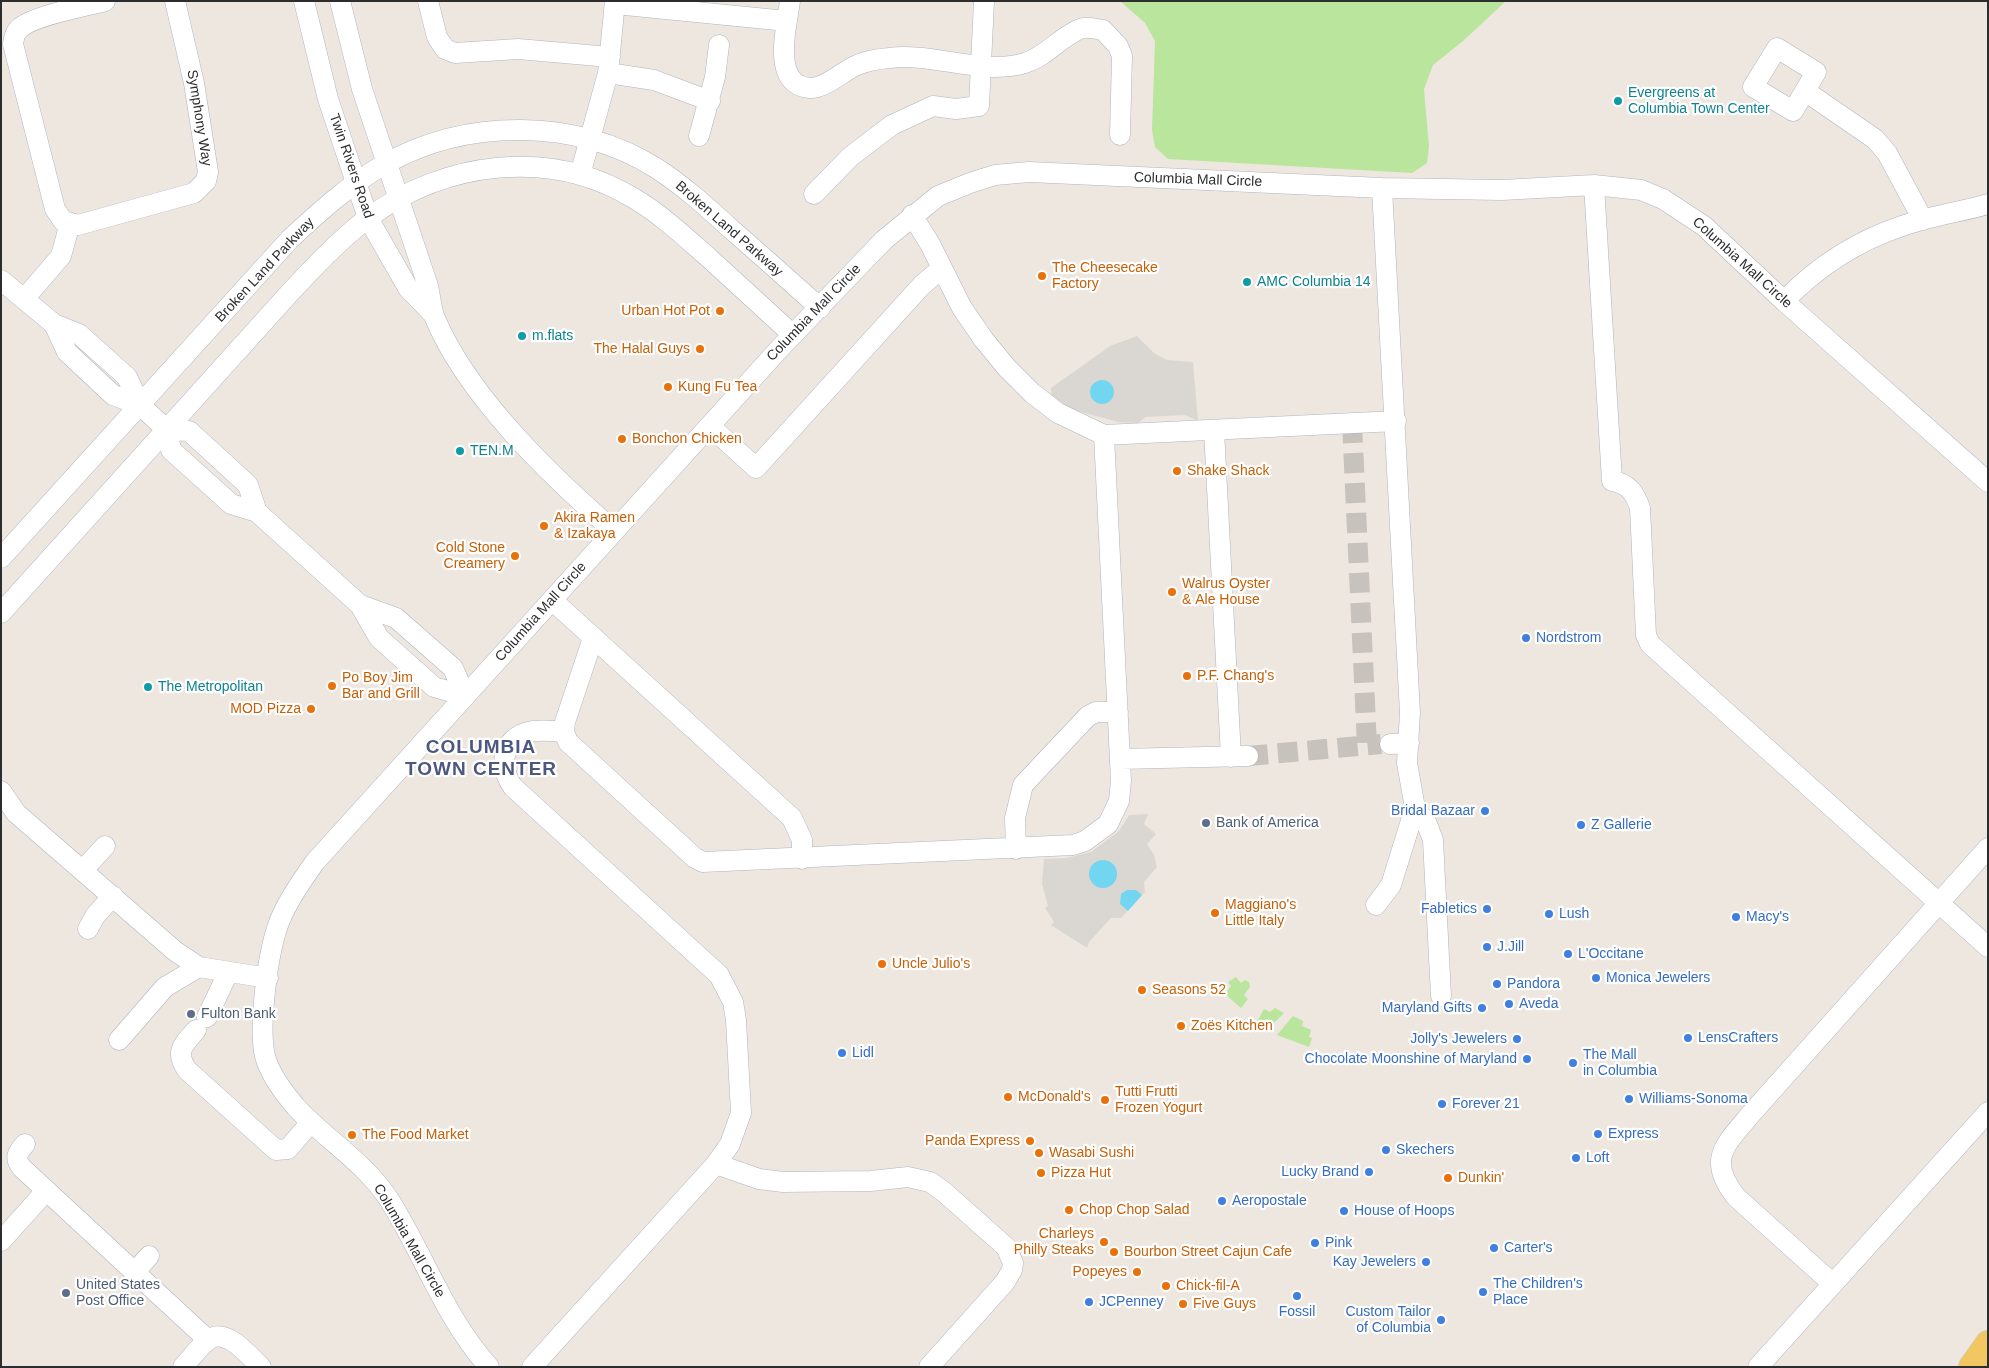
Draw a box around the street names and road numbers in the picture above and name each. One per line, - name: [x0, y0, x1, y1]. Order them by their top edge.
- street label: Symphony Way: [183, 69, 215, 167]
- street label: Twin Rivers Road: [325, 111, 377, 221]
- street label: Columbia Mall Circle: [1134, 169, 1262, 191]
- street label: Broken Land Parkway: [672, 178, 786, 280]
- street label: Broken Land Parkway: [212, 214, 318, 326]
- street label: Columbia Mall Circle: [1689, 214, 1795, 312]
- street label: Columbia Mall Circle: [763, 261, 865, 365]
- street label: Columbia Mall Circle: [492, 559, 590, 665]
- street label: Columbia Mall Circle: [370, 1181, 448, 1301]

